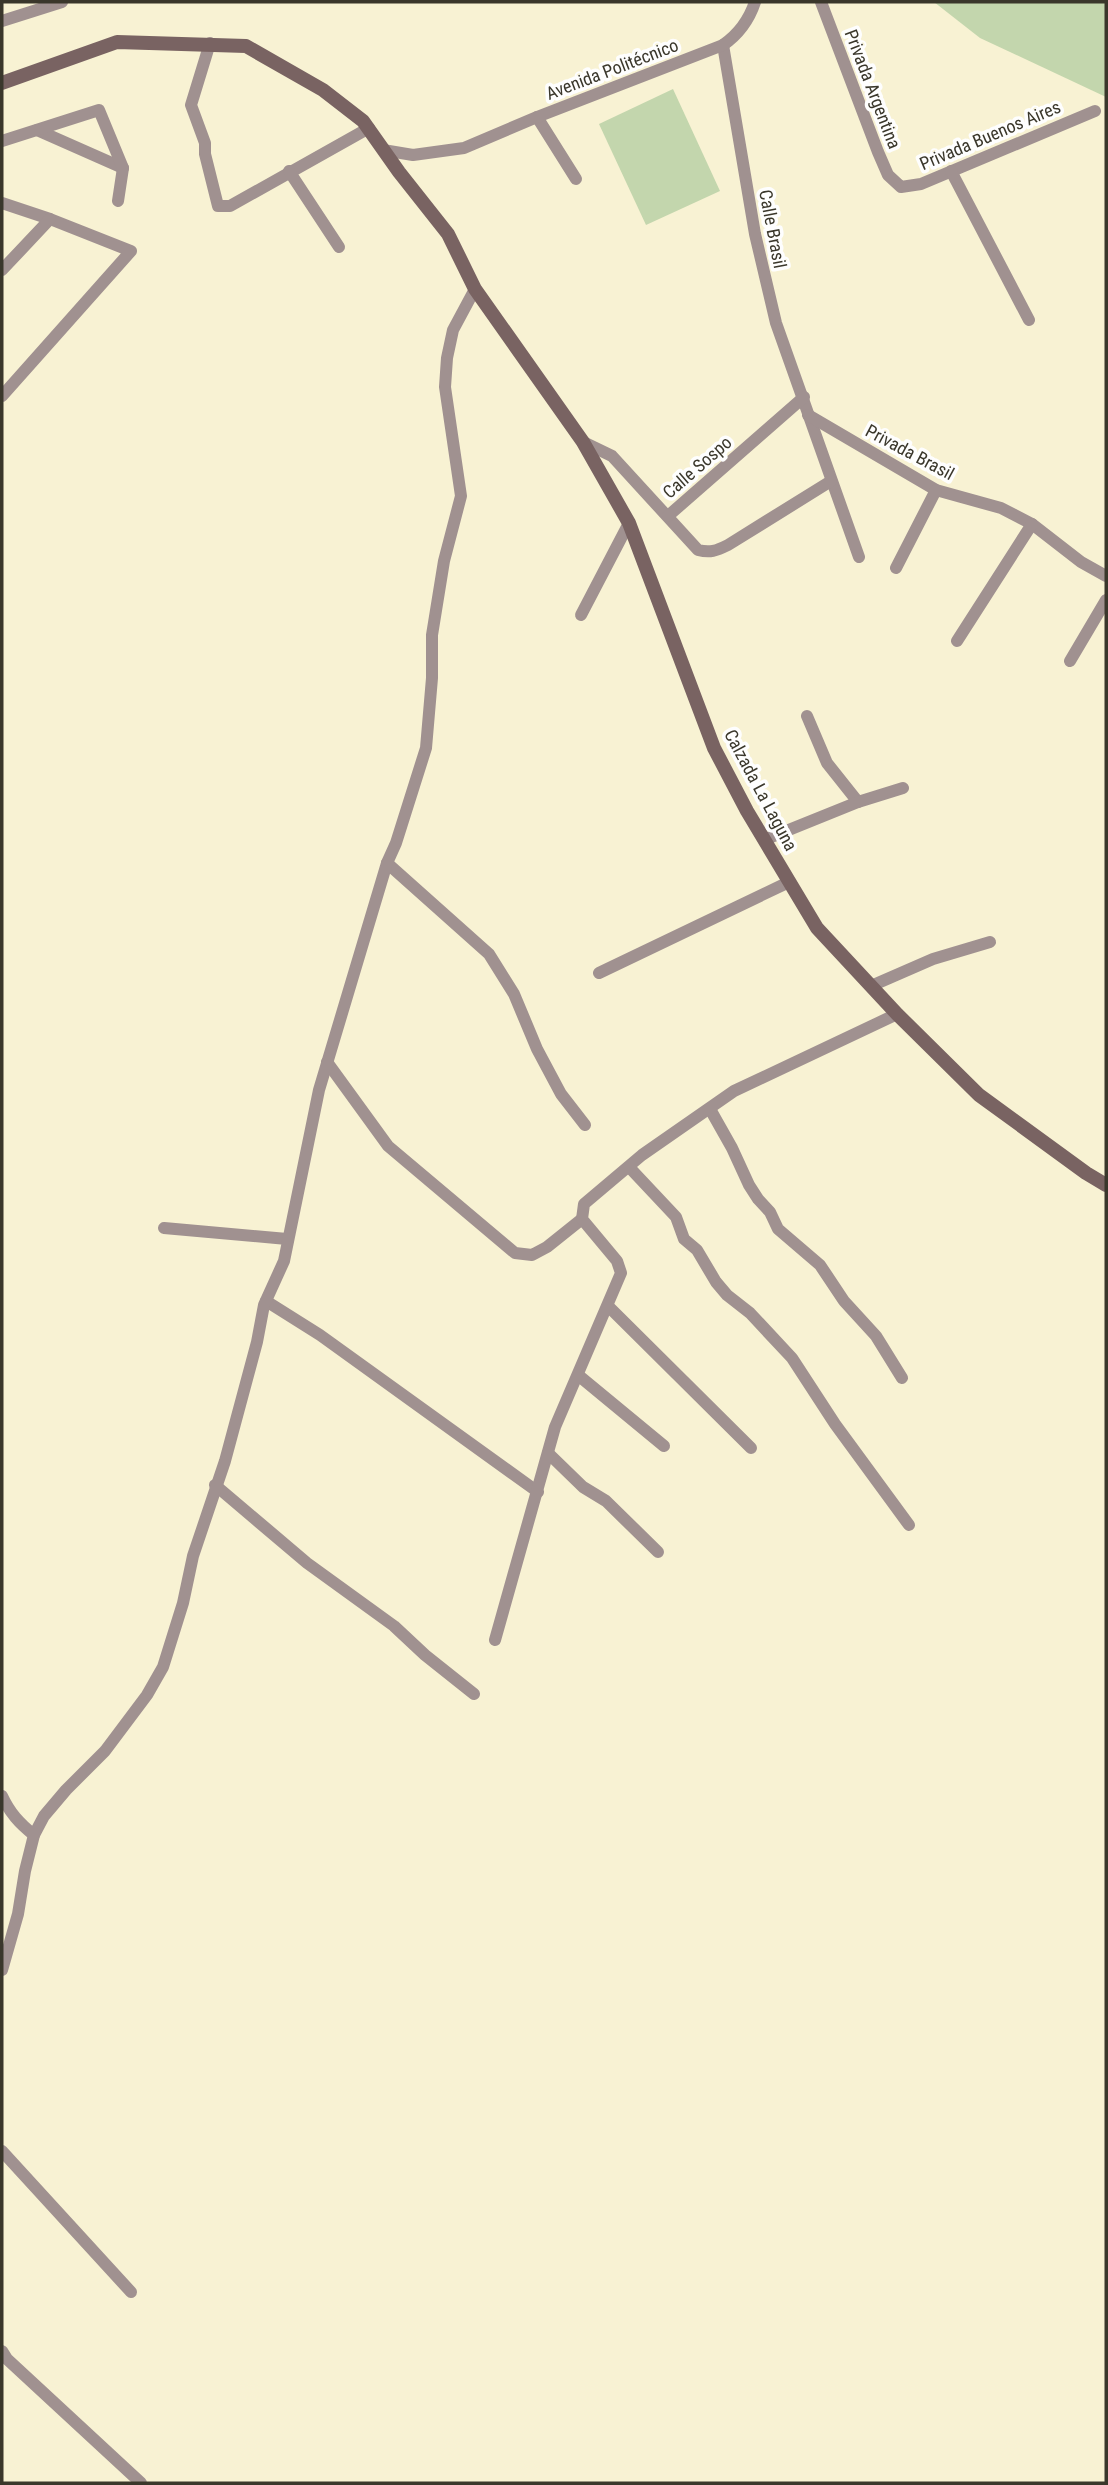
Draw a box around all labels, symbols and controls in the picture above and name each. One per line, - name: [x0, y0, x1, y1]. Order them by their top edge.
- street label: Privada Argentina: [841, 26, 905, 152]
- street label: Avenida Politécnico: [543, 34, 681, 104]
- street label: Privada Buenos Aires: [916, 96, 1064, 174]
- street label: Calle Brasil: [755, 188, 791, 270]
- street label: Privada Brasil: [862, 420, 958, 484]
- street label: Calle Sospo: [658, 431, 736, 503]
- street label: Calzada La Laguna: [720, 726, 802, 854]

